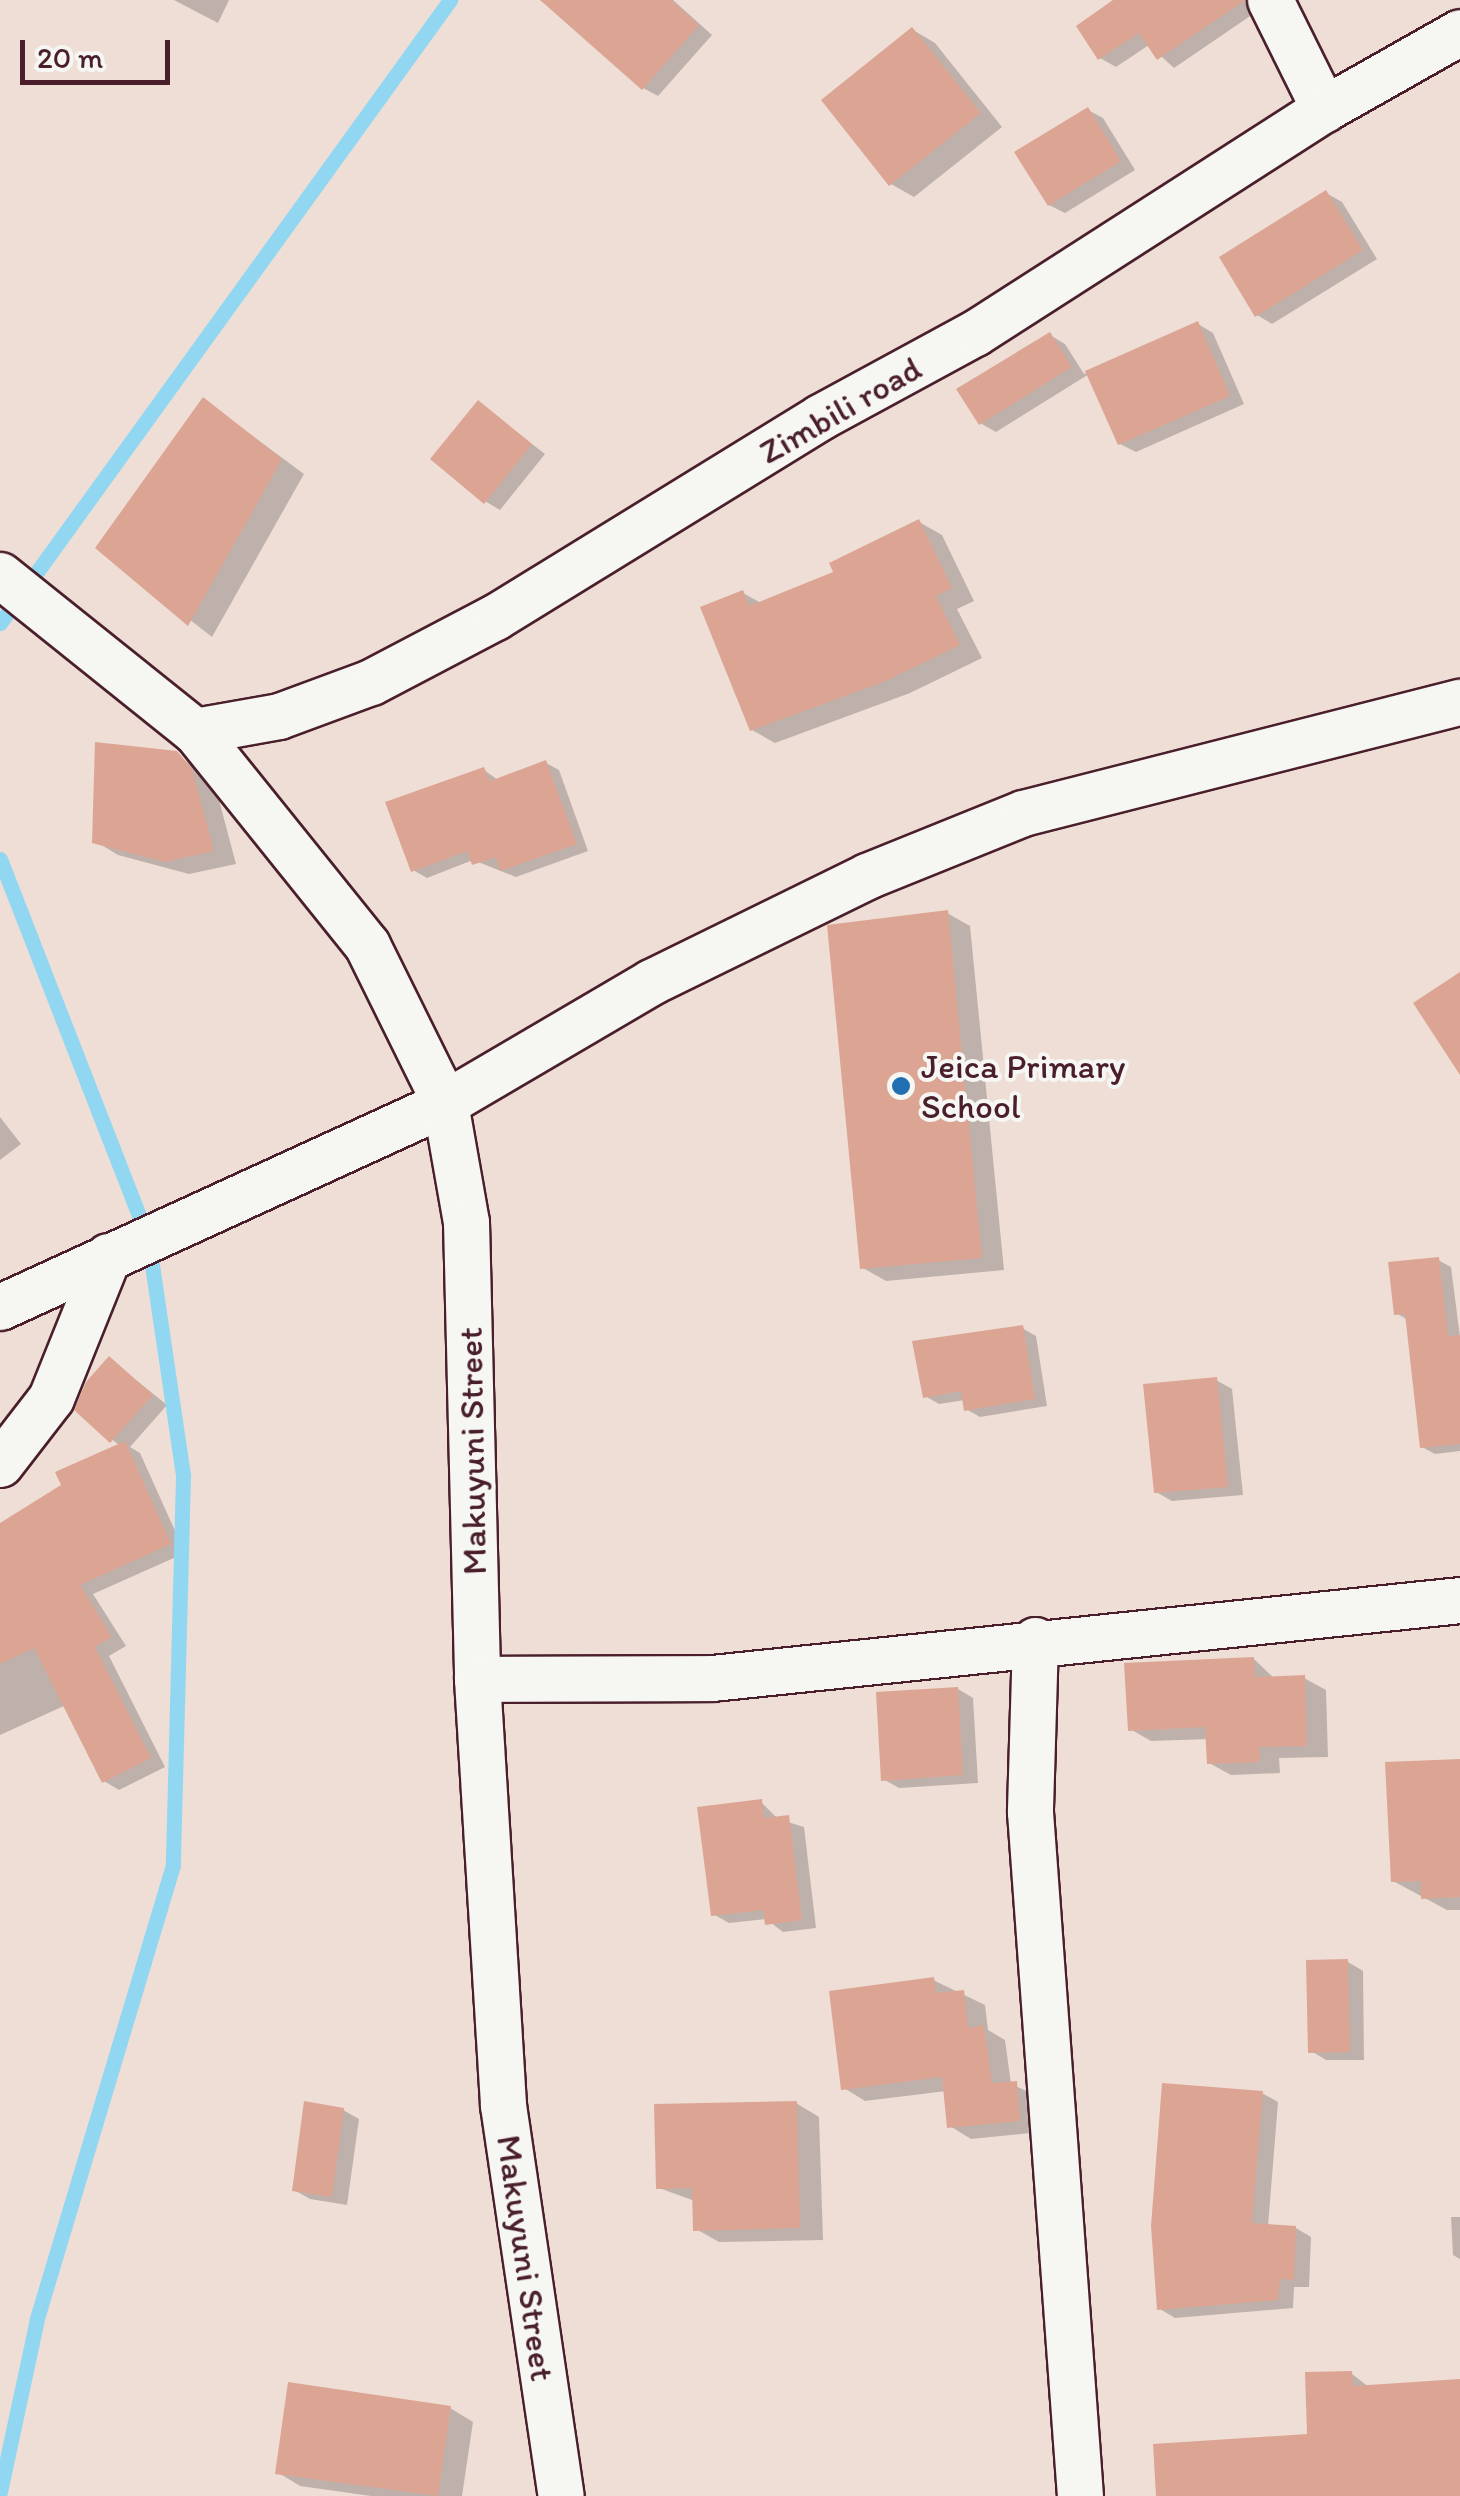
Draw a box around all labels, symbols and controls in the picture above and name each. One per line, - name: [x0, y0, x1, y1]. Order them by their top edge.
- scale bar: [25, 20, 175, 82]
- text: 20 m: [37, 39, 103, 76]
- street label: Zimbili road: [752, 347, 928, 473]
- place label: Jeica Primary School: [921, 1045, 1125, 1127]
- marker: Jeica Primary School: [890, 1075, 912, 1097]
- street label: Makuyuni Street: [449, 1327, 495, 1575]
- street label: Makuyuni Street: [488, 2132, 564, 2384]

